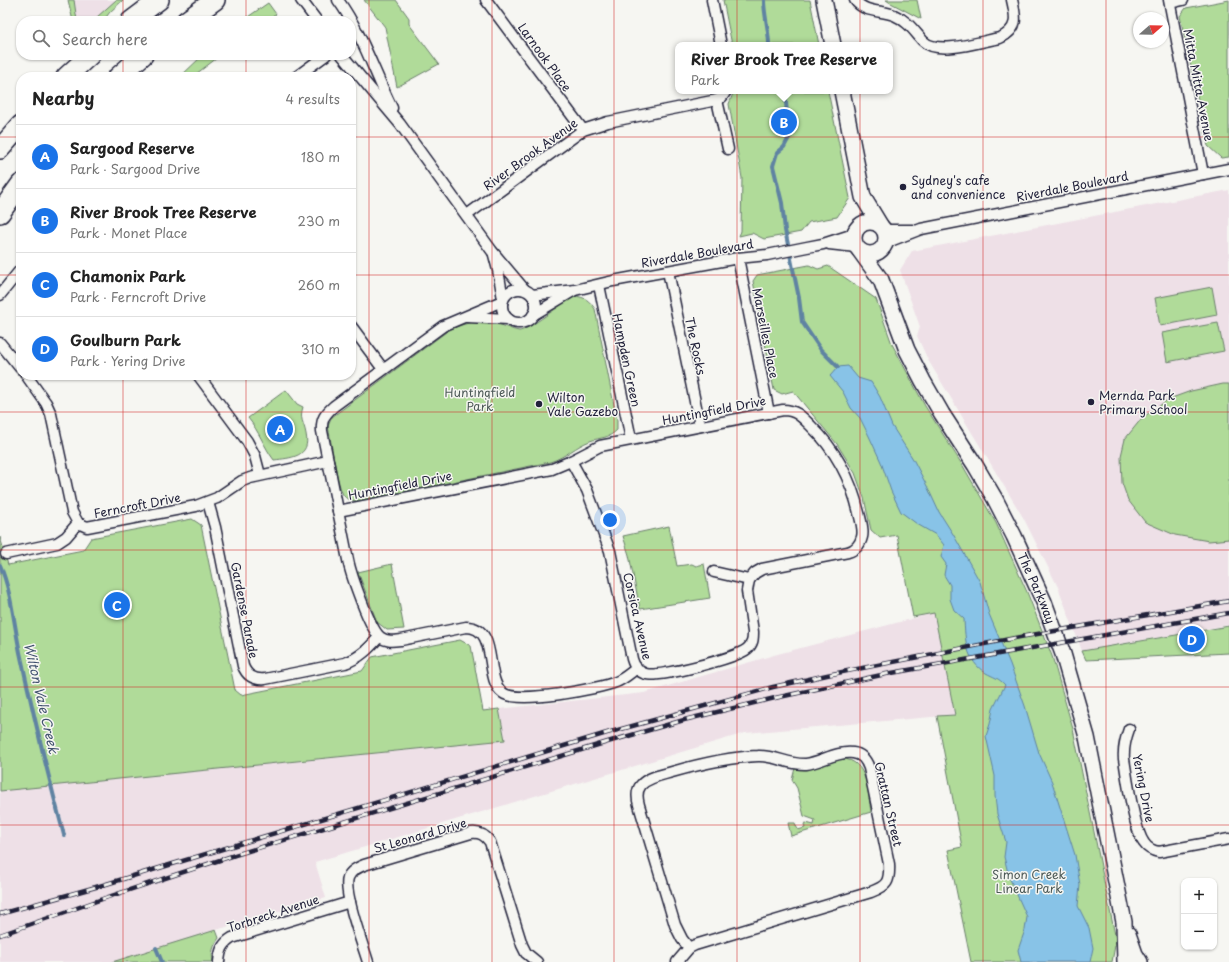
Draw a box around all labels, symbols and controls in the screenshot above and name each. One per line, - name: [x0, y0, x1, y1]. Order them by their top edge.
- north arrow: [1133, 12, 1169, 48]
- search box: [16, 16, 356, 60]
- street label: Larnook Place: [514, 19, 576, 95]
- icon: search: [30, 27, 52, 49]
- text: Search here: [62, 27, 148, 50]
- street label: Mitta Mitta Avenue: [1179, 27, 1219, 143]
- popup: [675, 42, 893, 94]
- text: River Brook Tree Reserve: [691, 47, 877, 70]
- text: Park: [691, 70, 720, 89]
- text: Nearby: [32, 85, 94, 111]
- text: 4 results: [286, 89, 340, 108]
- pin: B: [771, 107, 797, 137]
- street label: River Brook Avenue: [479, 113, 581, 194]
- text: Sargood Reserve: [70, 136, 195, 159]
- text: A: [40, 147, 50, 166]
- text: 180 m: [301, 147, 340, 166]
- text: Park · Sargood Drive: [70, 159, 200, 178]
- street label: Riverdale Boulevard: [1014, 166, 1130, 206]
- place label: Sydney's cafe and convenience: [911, 171, 1006, 203]
- marker: Sydney's cafe and convenience: [898, 182, 908, 192]
- text: River Brook Tree Reserve: [70, 200, 257, 223]
- text: B: [41, 211, 49, 230]
- text: 230 m: [298, 211, 340, 230]
- text: Park · Monet Place: [70, 223, 187, 242]
- street label: Riverdale Boulevard: [639, 234, 755, 272]
- text: Chamonix Park: [70, 264, 186, 287]
- text: C: [40, 275, 50, 294]
- text: 260 m: [298, 275, 340, 294]
- street label: Marseilles Place: [748, 286, 784, 380]
- text: Park · Ferncroft Drive: [70, 287, 206, 306]
- street label: Hampden Green: [608, 312, 646, 408]
- street label: The Rocks: [681, 315, 711, 377]
- text: Goulburn Park: [70, 328, 181, 351]
- text: D: [40, 339, 50, 358]
- text: 310 m: [301, 339, 340, 358]
- text: Park · Yering Drive: [70, 351, 185, 370]
- park label: Huntingfield Park: [445, 383, 515, 415]
- place label: Mernda Park Primary School: [1099, 386, 1187, 418]
- place label: Wilton Vale Gazebo: [547, 388, 619, 420]
- street label: Huntingfield Drive: [661, 391, 767, 429]
- marker: Mernda Park Primary School: [1086, 397, 1096, 407]
- marker: Wilton Vale Gazebo: [534, 399, 544, 409]
- pin: A: [267, 414, 293, 444]
- street label: Huntingfield Drive: [347, 466, 453, 504]
- street label: Ferncroft Drive: [92, 488, 182, 522]
- your location: [600, 510, 620, 530]
- street label: The Parkway: [1014, 549, 1060, 626]
- street label: Gardense Parade: [227, 560, 263, 660]
- street label: Corsica Avenue: [619, 571, 657, 662]
- pin: C: [104, 590, 130, 620]
- pin: D: [1179, 624, 1205, 654]
- water label: Wilton Vale Creek: [20, 641, 64, 756]
- street label: Yering Drive: [1129, 752, 1159, 824]
- street label: Grattan Street: [871, 760, 907, 848]
- street label: St Leonard Drive: [371, 813, 469, 857]
- park label: Simon Creek Linear Park: [992, 865, 1066, 897]
- map controls: [1181, 878, 1217, 950]
- button: +: [1181, 878, 1217, 914]
- street label: Torbreck Avenue: [225, 890, 322, 936]
- button: −: [1181, 914, 1217, 950]

